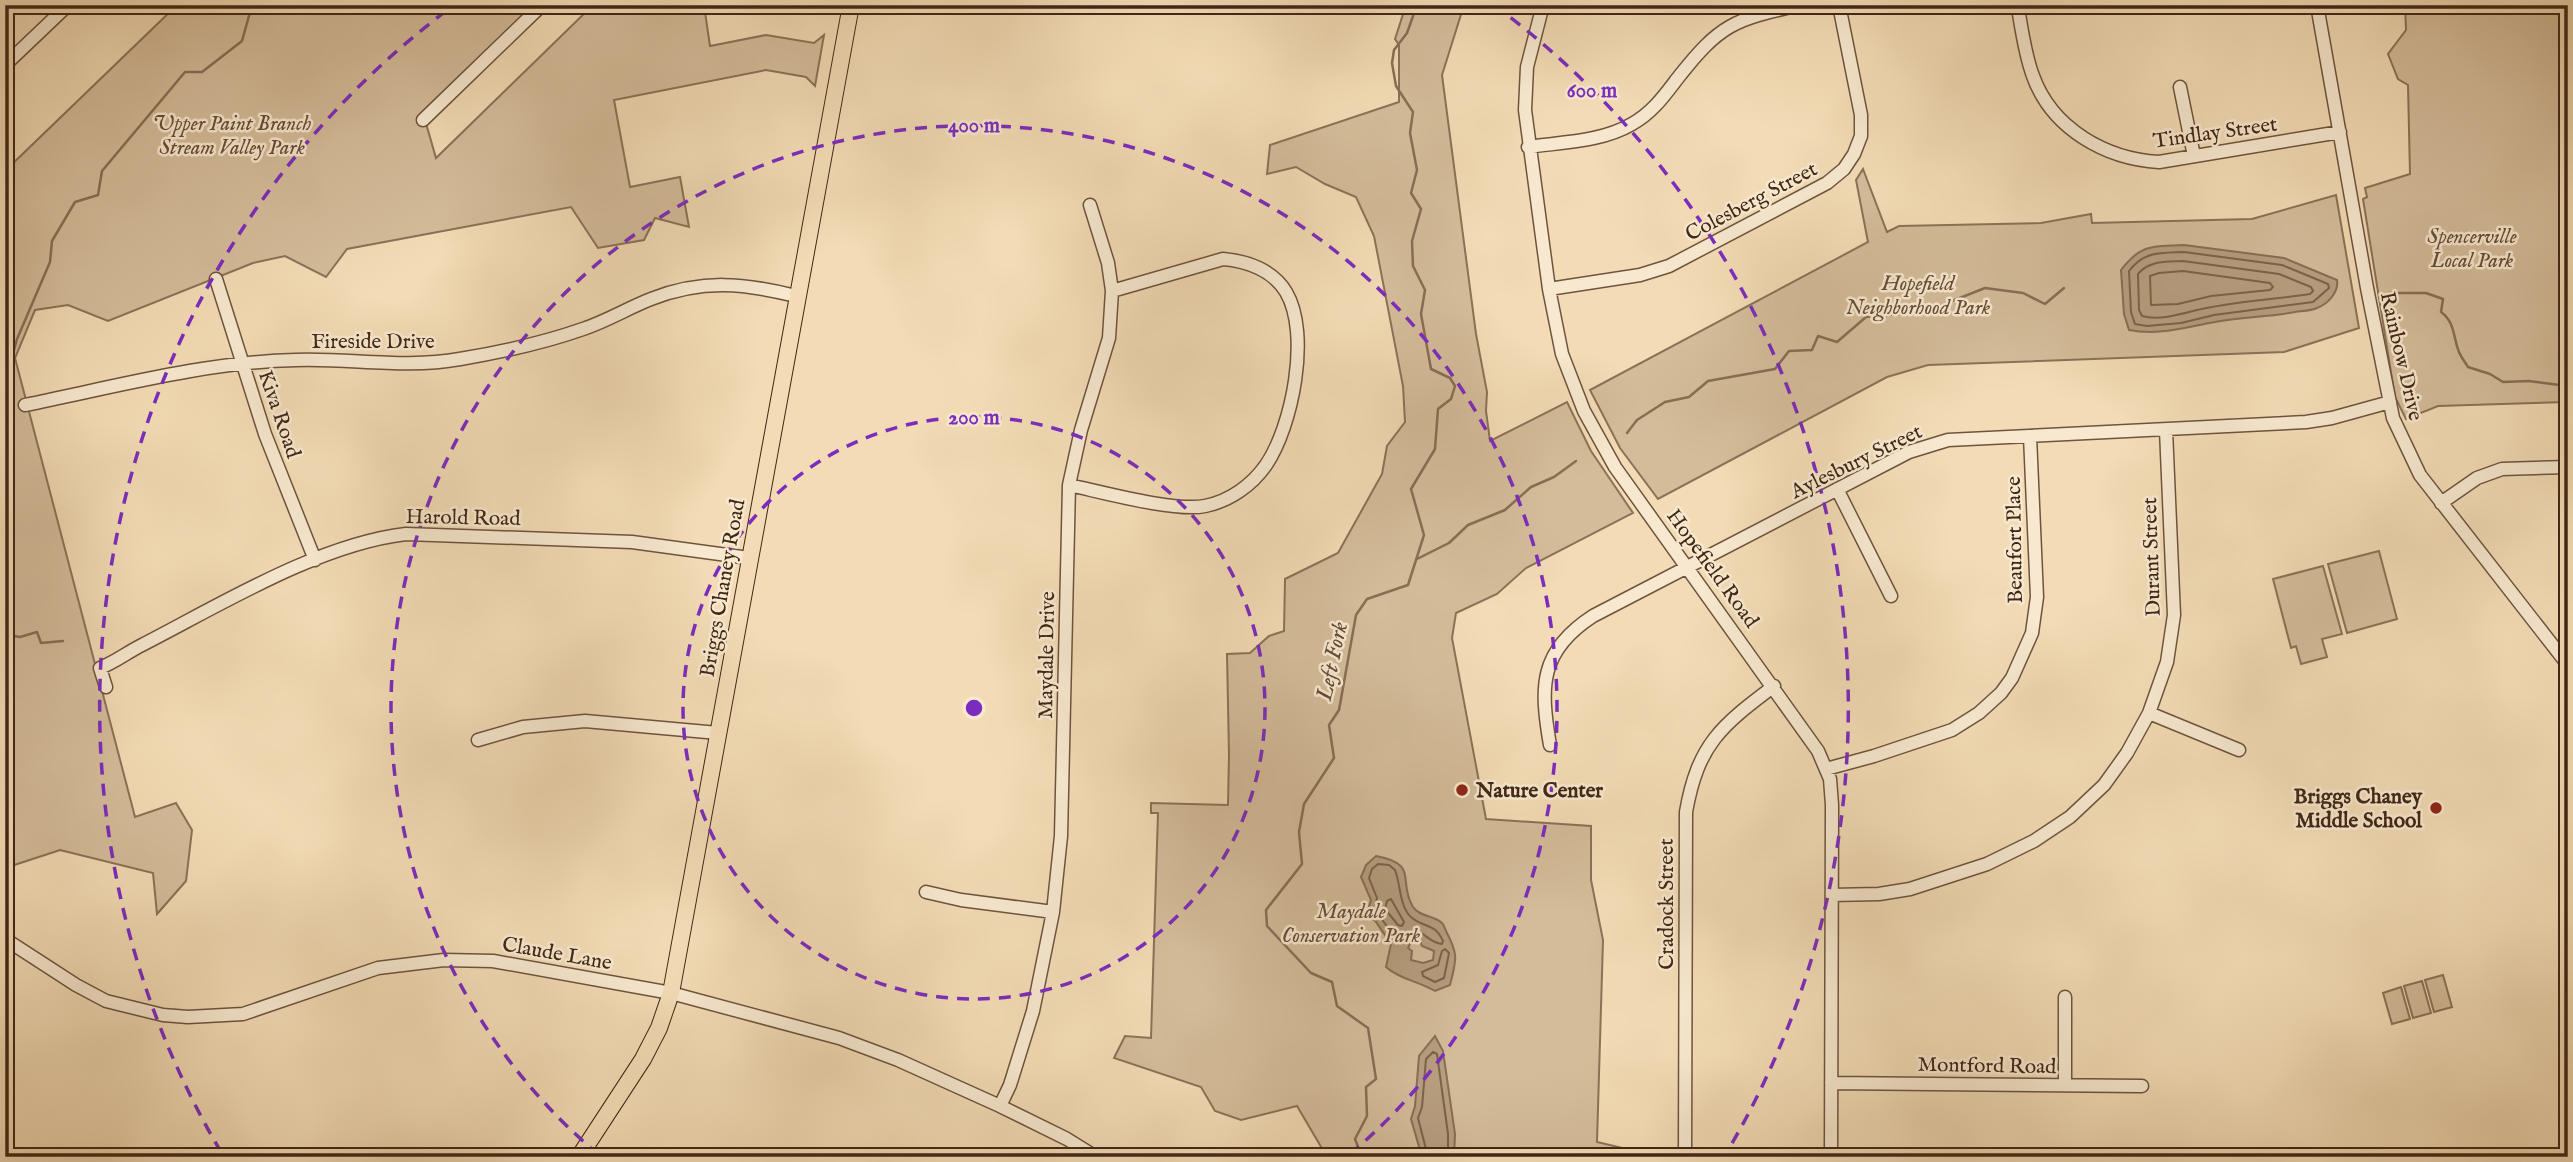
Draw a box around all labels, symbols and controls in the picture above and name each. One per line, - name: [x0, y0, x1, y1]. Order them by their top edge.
- text: 600 m: [1567, 78, 1618, 105]
- park label: Upper Paint Branch Stream Valley Park: [153, 111, 312, 162]
- street label: Tindlay Street: [2151, 111, 2279, 156]
- text: 400 m: [948, 113, 1001, 140]
- street label: Colesberg Street: [1681, 156, 1822, 248]
- park label: Spencerville Local Park: [2427, 224, 2517, 275]
- park label: Hopefield Neighborhood Park: [1846, 271, 1991, 322]
- street label: Rainbow Drive: [2373, 289, 2429, 424]
- street label: Fireside Drive: [311, 329, 435, 356]
- street label: Kiva Road: [251, 367, 306, 463]
- text: 200 m: [948, 405, 1000, 432]
- street label: Aylesbury Street: [1785, 419, 1927, 506]
- street label: Beaufort Place: [2001, 476, 2030, 604]
- street label: Briggs Chaney Road: [695, 496, 753, 679]
- street label: Durant Street: [2137, 497, 2168, 617]
- street label: Harold Road: [405, 504, 521, 533]
- street label: Hopefield Road: [1659, 504, 1765, 634]
- street label: Maydale Drive: [1033, 591, 1062, 719]
- water label: Left Fork: [1310, 619, 1355, 704]
- centre of rings: [962, 696, 986, 720]
- place label: Nature Center: [1475, 778, 1603, 805]
- marker: Nature Center: [1454, 782, 1470, 798]
- place label: Briggs Chaney Middle School: [2294, 784, 2423, 835]
- marker: Briggs Chaney Middle School: [2428, 800, 2444, 816]
- street label: Cradock Street: [1654, 838, 1681, 970]
- park label: Maydale Conservation Park: [1282, 899, 1421, 950]
- street label: Claude Lane: [500, 932, 614, 977]
- street label: Montford Road: [1917, 1052, 2057, 1081]

